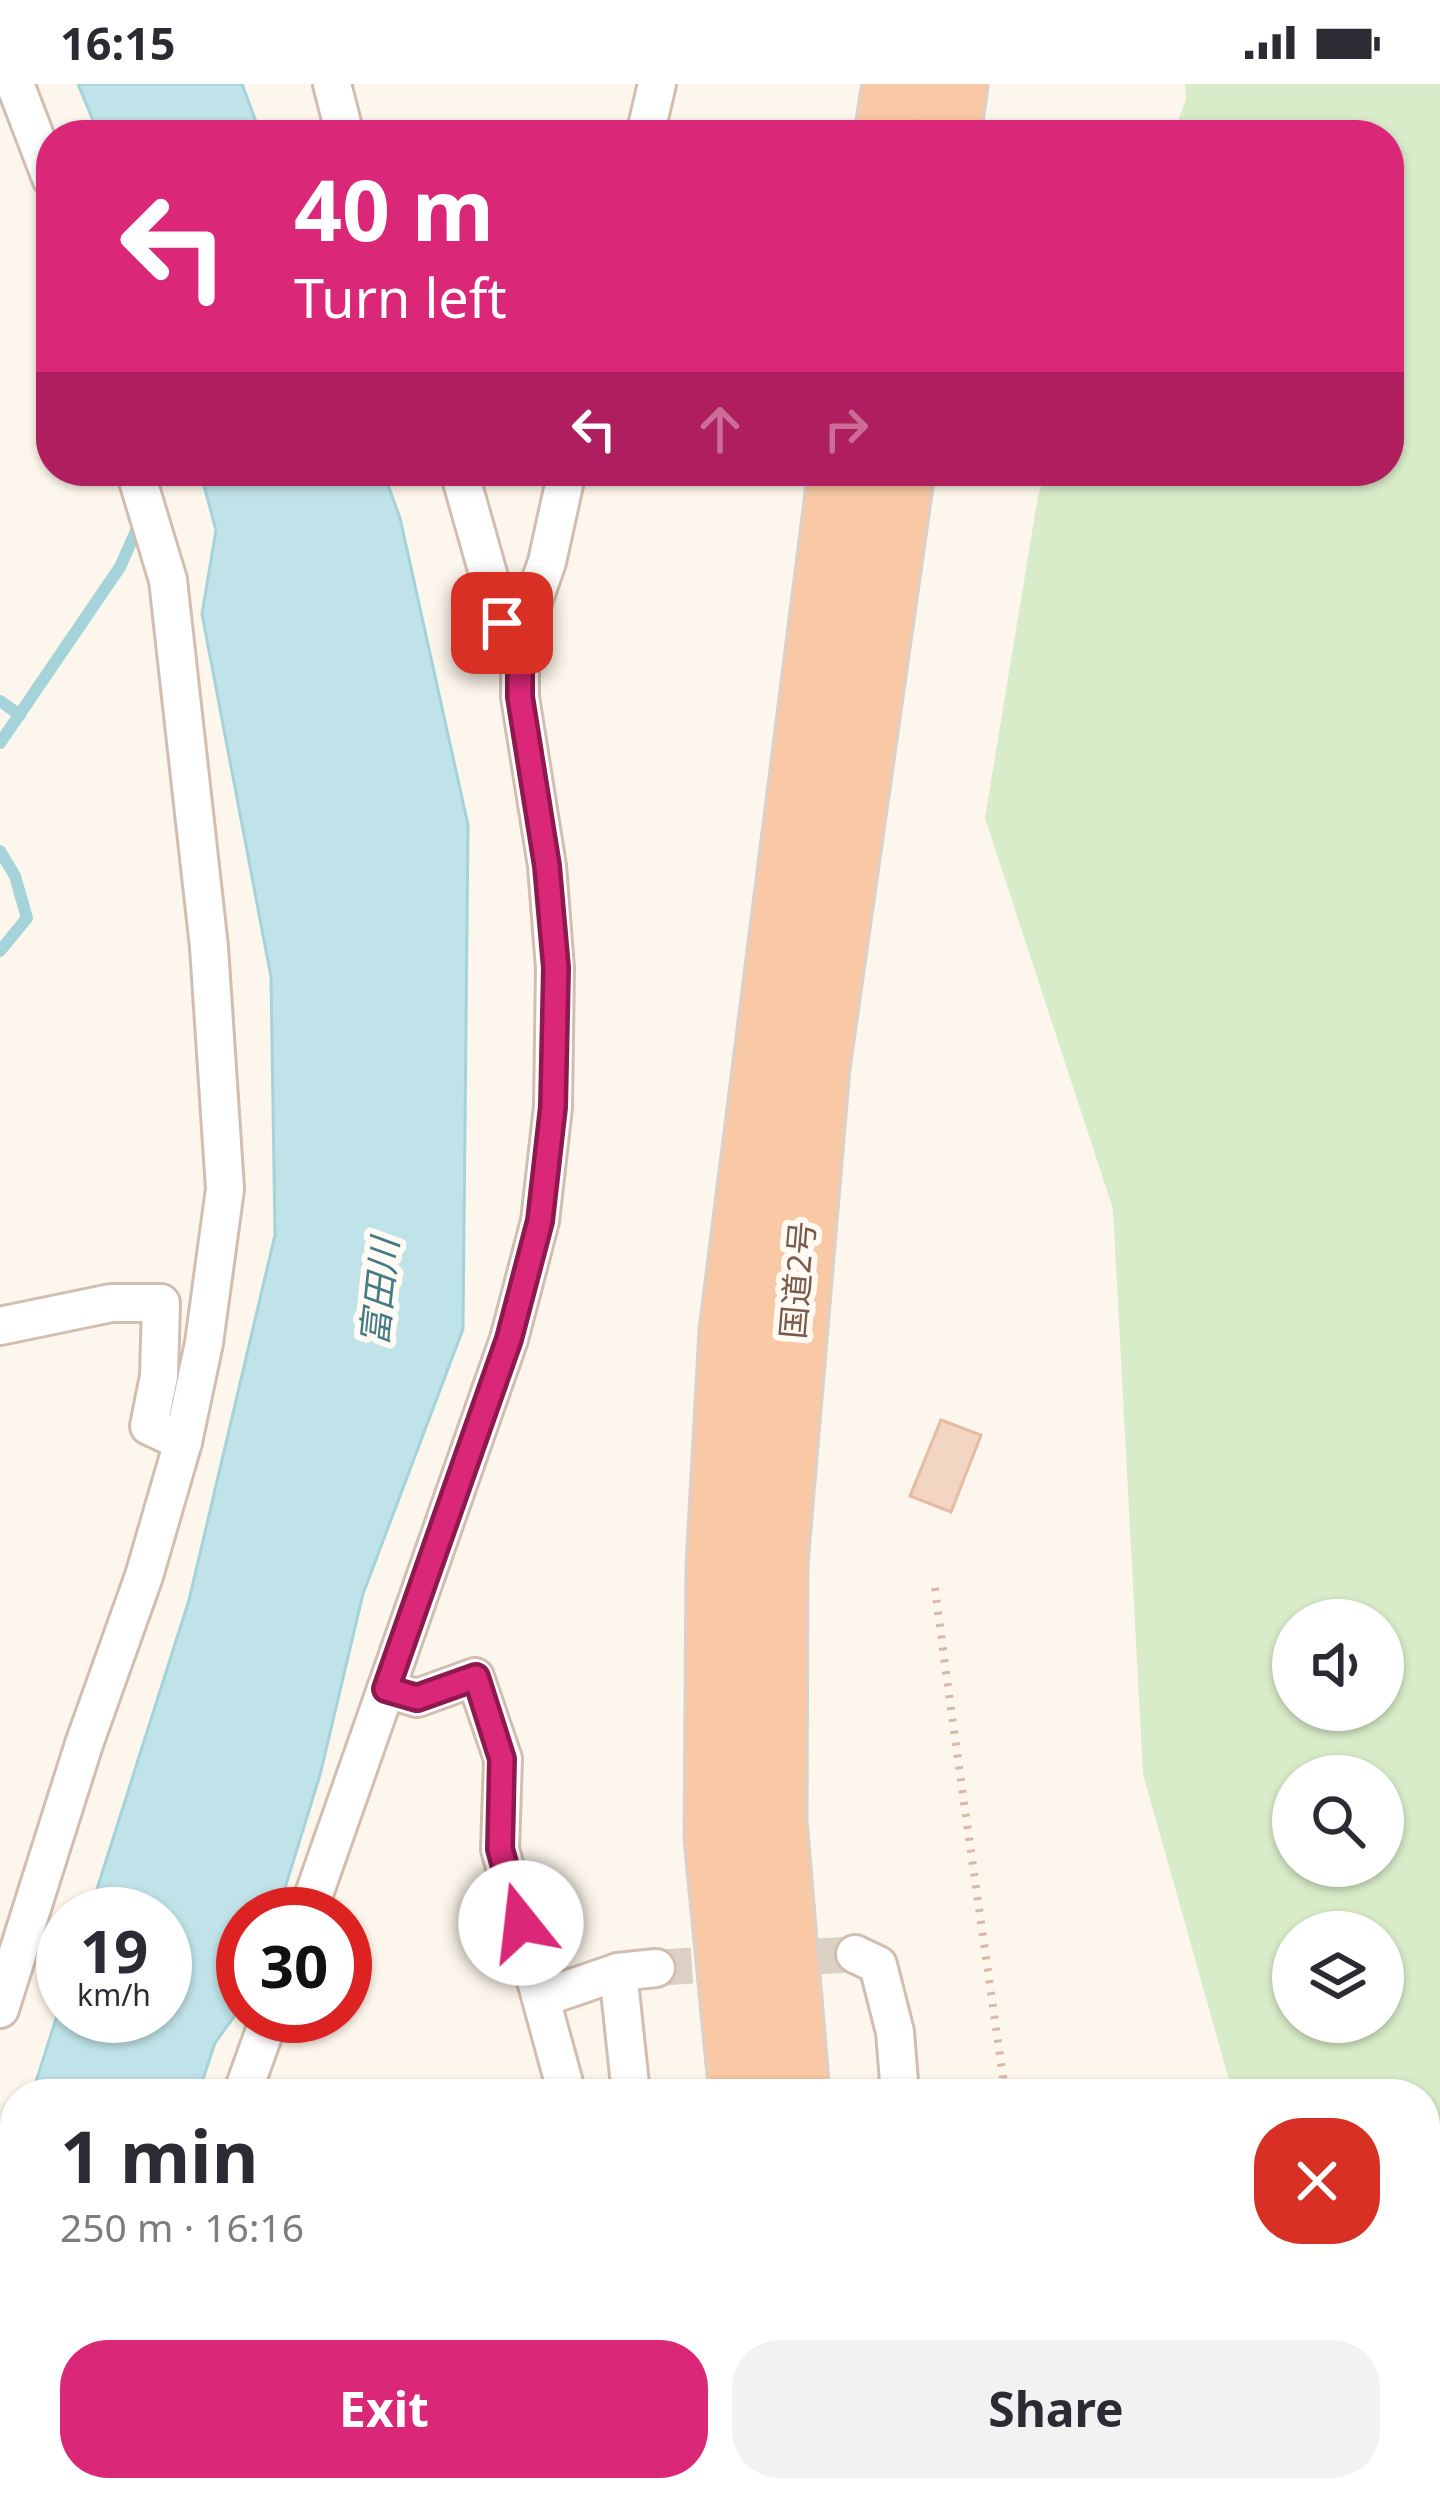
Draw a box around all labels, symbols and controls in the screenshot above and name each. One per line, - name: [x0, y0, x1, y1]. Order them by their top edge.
- text: 16:15: [60, 12, 176, 73]
- text: 40 m: [294, 151, 494, 266]
- icon: left: [96, 168, 252, 324]
- text: Turn left: [294, 260, 507, 334]
- icon: left: [561, 396, 627, 462]
- icon: ahead: [687, 396, 753, 462]
- icon: right: [813, 396, 879, 462]
- pin: [451, 572, 553, 674]
- icon: arrive: [469, 590, 535, 656]
- street label: 国道2号: [769, 1219, 825, 1341]
- water label: 富田川: [349, 1232, 409, 1348]
- map controls: [1272, 1599, 1404, 2043]
- button: sound: [1272, 1599, 1404, 1731]
- button: search: [1272, 1755, 1404, 1887]
- position arrow: [458, 1860, 584, 1986]
- speed limit sign: 30: [216, 1887, 372, 2043]
- text: 19: [80, 1909, 148, 1991]
- button: layers: [1272, 1911, 1404, 2043]
- text: km/h: [77, 1974, 151, 2015]
- text: 1 min: [60, 2106, 258, 2204]
- button: close: [1254, 2118, 1380, 2244]
- text: 250 m · 16:16: [60, 2200, 304, 2253]
- button: Exit: [60, 2340, 708, 2478]
- button: Share: [732, 2340, 1380, 2478]

